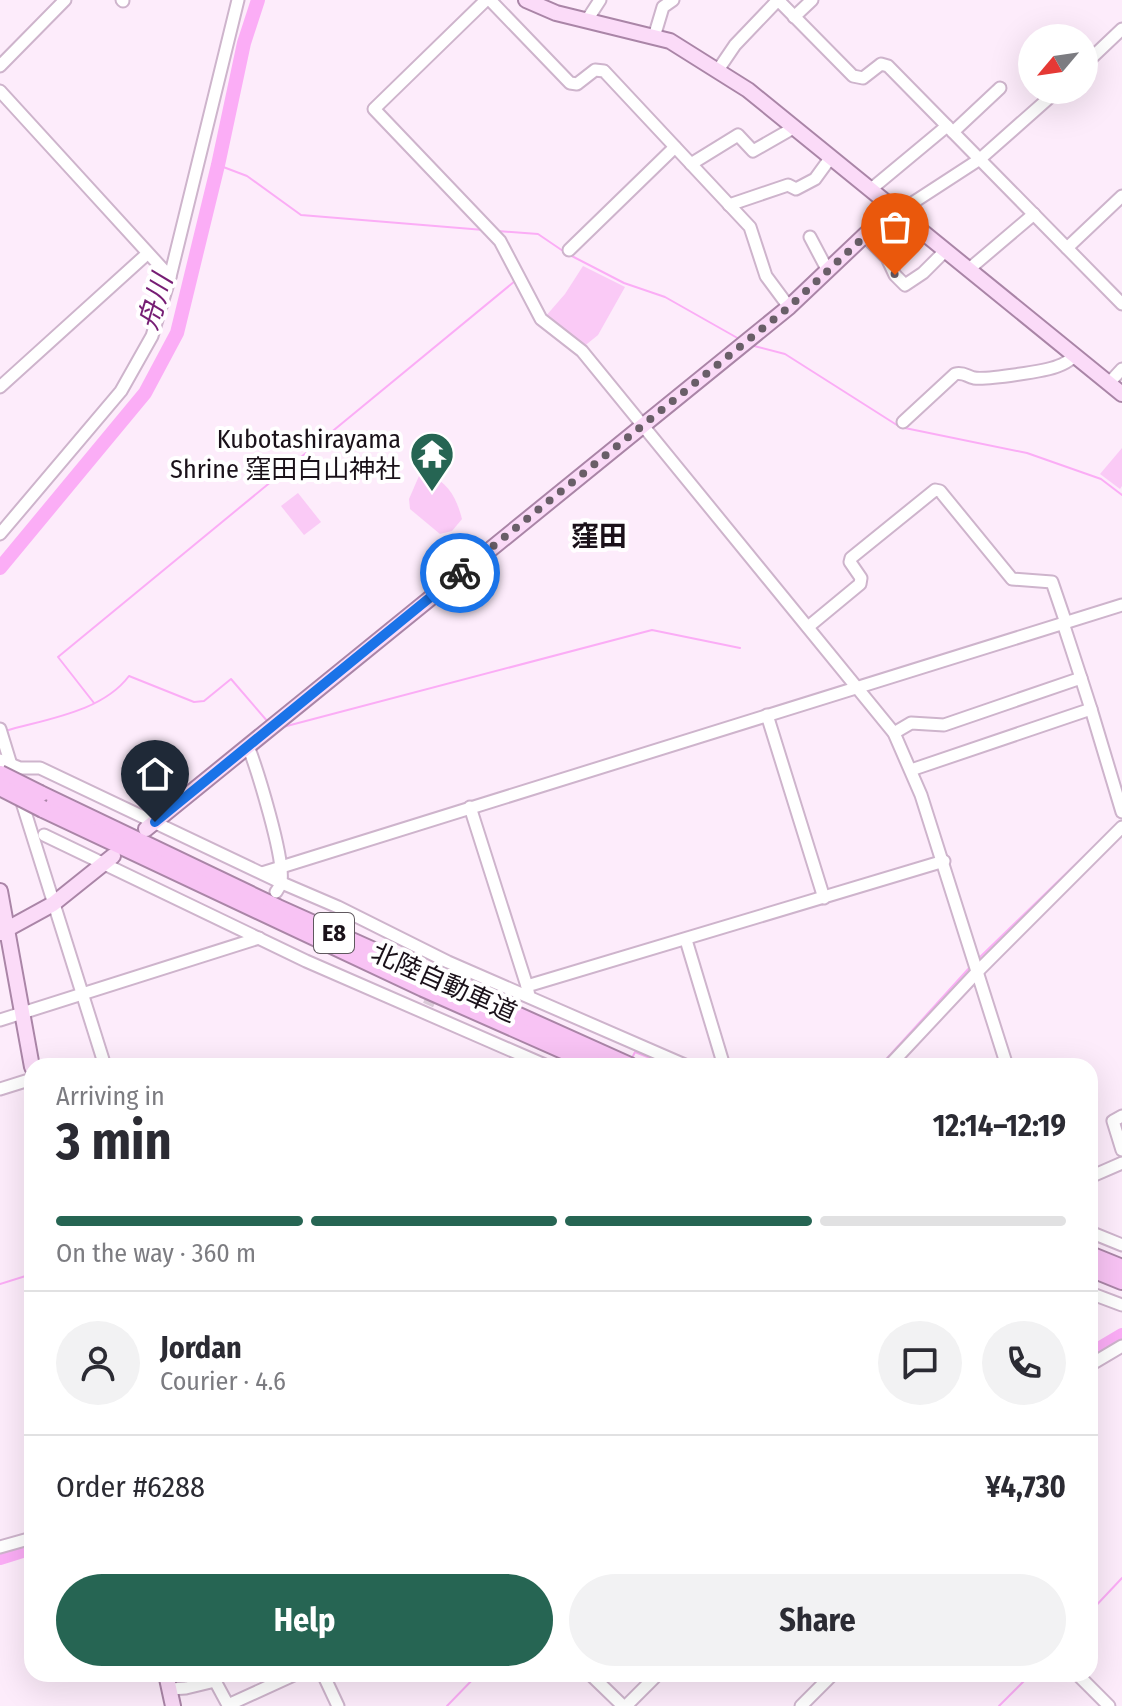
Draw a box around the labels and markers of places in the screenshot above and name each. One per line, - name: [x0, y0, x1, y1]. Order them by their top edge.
- pin: [861, 193, 929, 275]
- place label: Kubotashirayama Shrine 窪田白山神社: [170, 424, 401, 485]
- temple icon: Kubotashirayama Shrine 窪田白山神社: [408, 430, 456, 493]
- pin: [121, 740, 189, 822]

